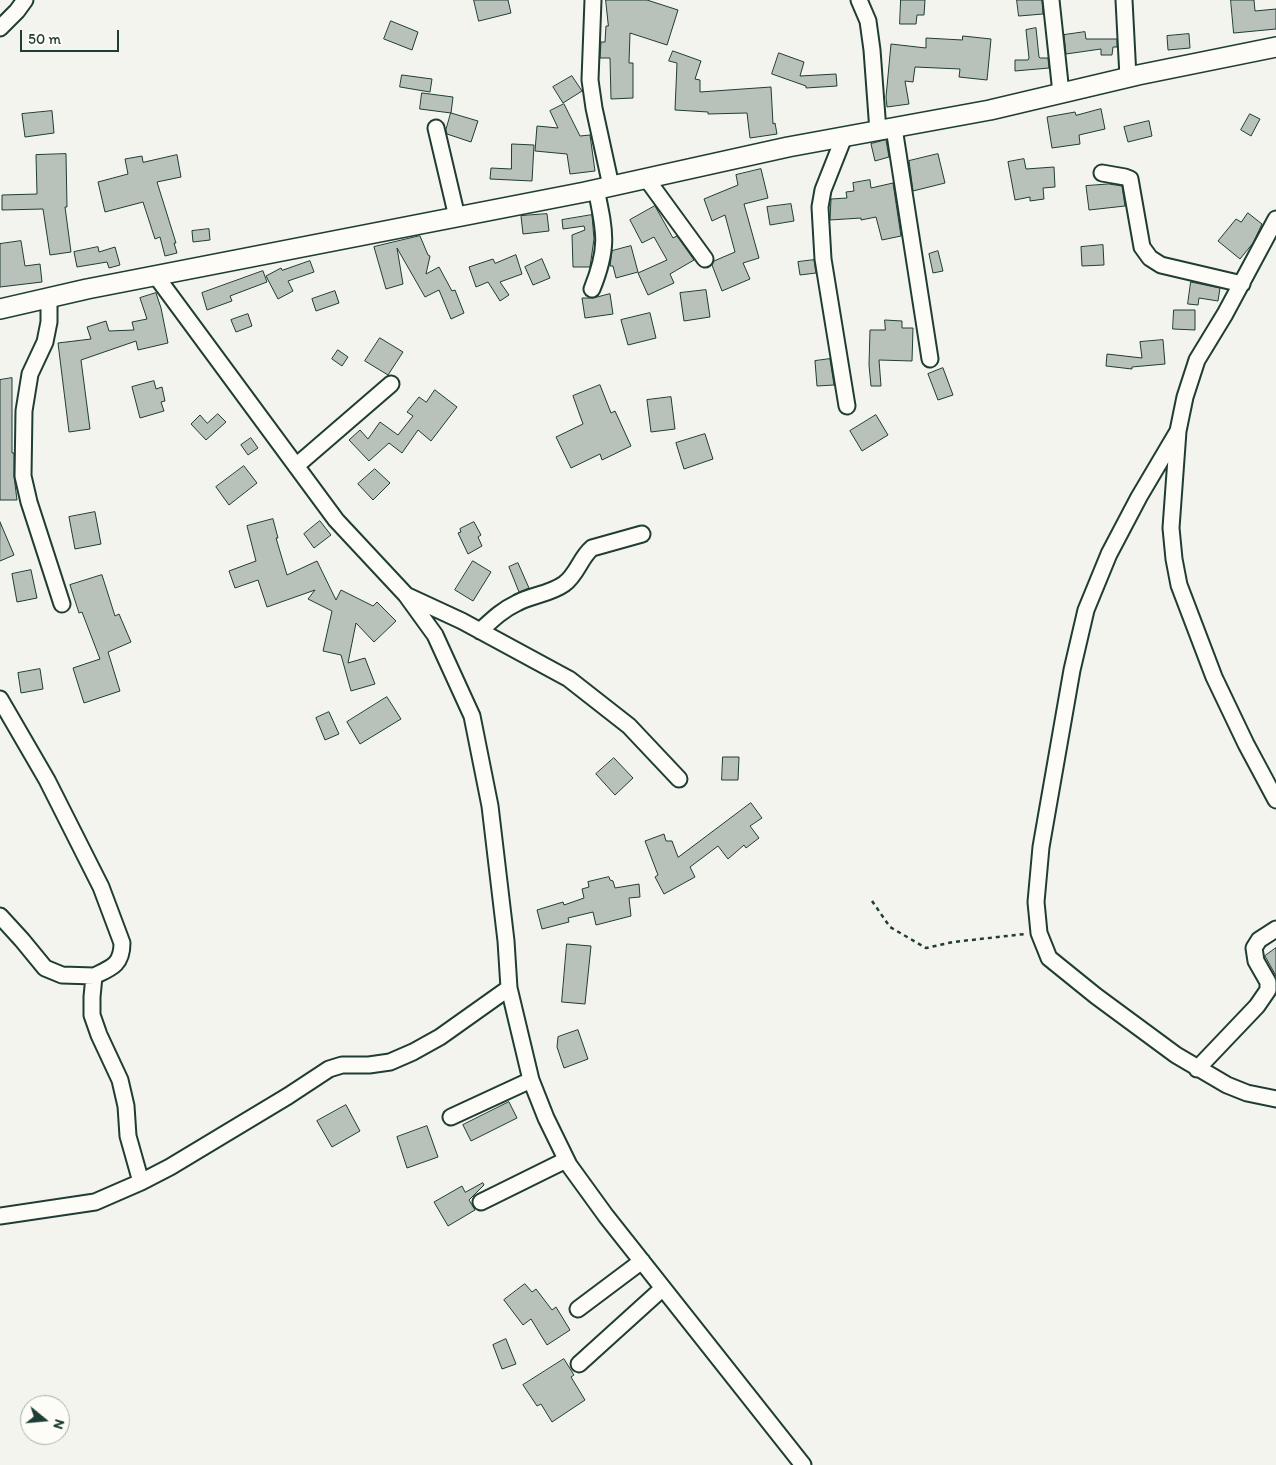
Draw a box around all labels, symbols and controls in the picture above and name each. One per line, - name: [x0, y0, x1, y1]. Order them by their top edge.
- scale bar: [22, 20, 121, 52]
- text: 50 m: [28, 30, 61, 48]
- north arrow: [20, 1395, 70, 1445]
- text: N: [49, 1417, 68, 1431]

